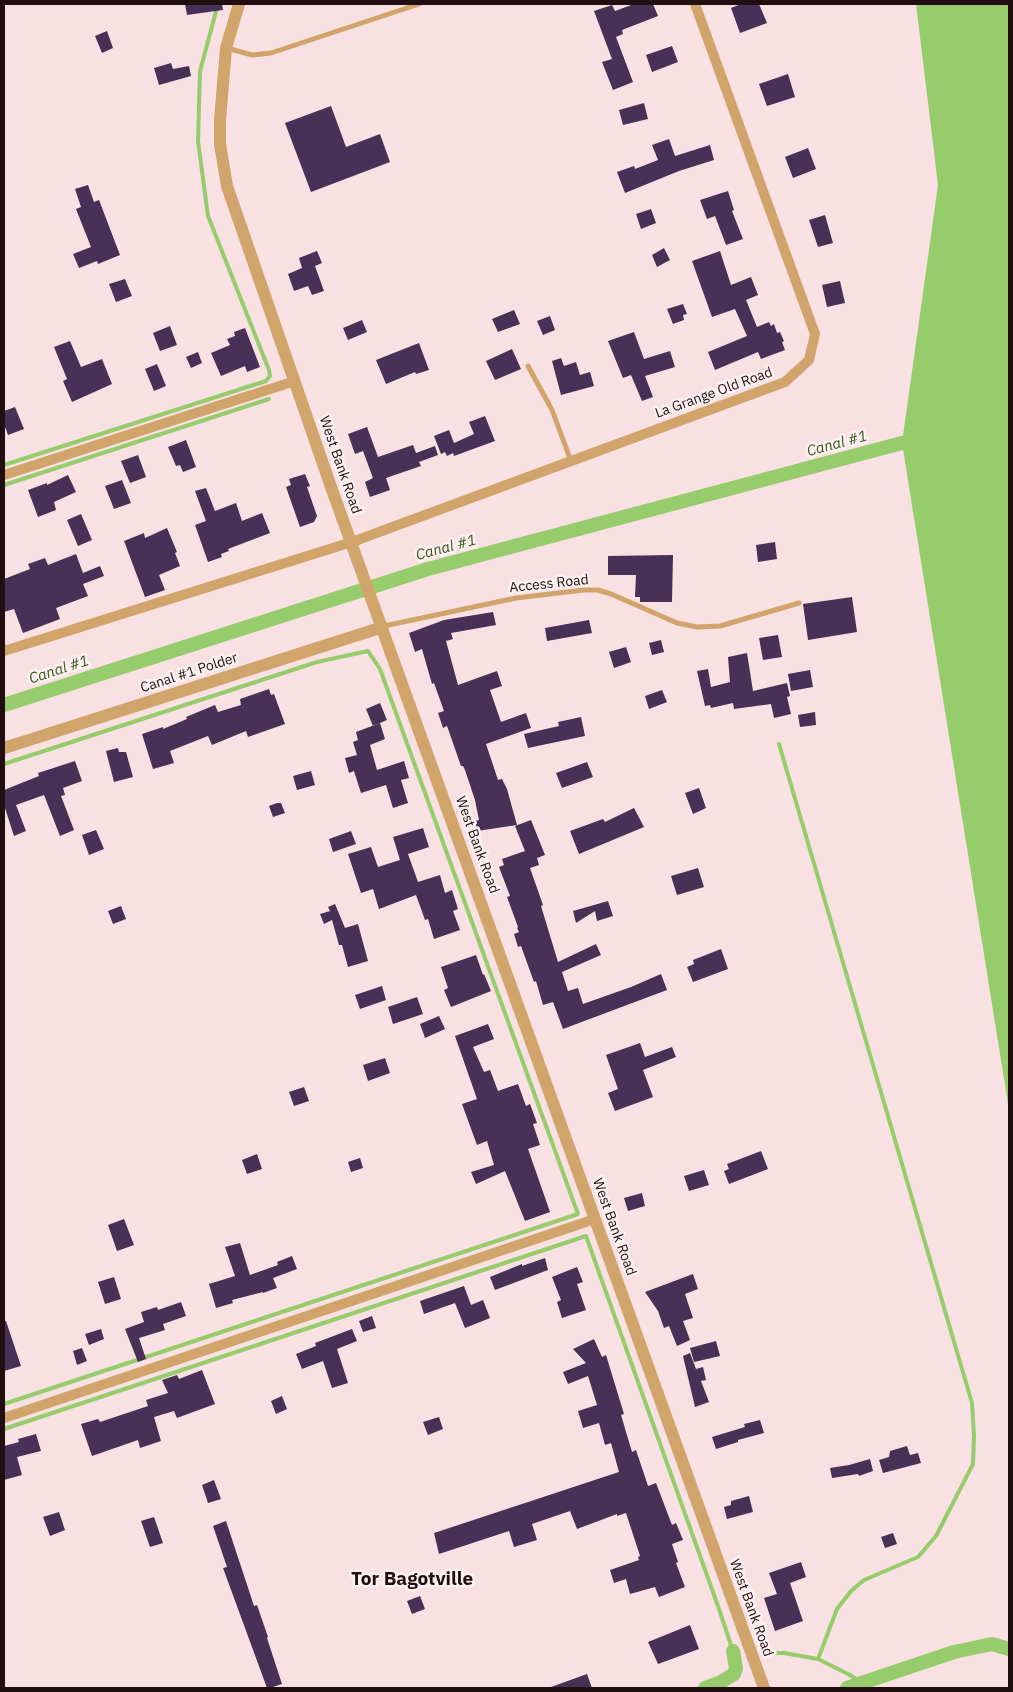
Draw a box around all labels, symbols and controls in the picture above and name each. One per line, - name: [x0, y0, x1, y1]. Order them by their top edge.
- street label: La Grange Old Road: [653, 364, 775, 422]
- street label: West Bank Road: [315, 414, 365, 516]
- water label: Canal #1: [805, 427, 869, 461]
- water label: Canal #1: [414, 531, 478, 565]
- street label: Access Road: [509, 571, 589, 597]
- street label: Canal #1 Polder: [138, 649, 240, 697]
- water label: Canal #1: [27, 652, 91, 688]
- street label: West Bank Road: [452, 794, 502, 896]
- street label: West Bank Road: [589, 1176, 639, 1278]
- street label: West Bank Road: [726, 1557, 776, 1659]
- district label: Tor Bagotville: [351, 1569, 473, 1591]

